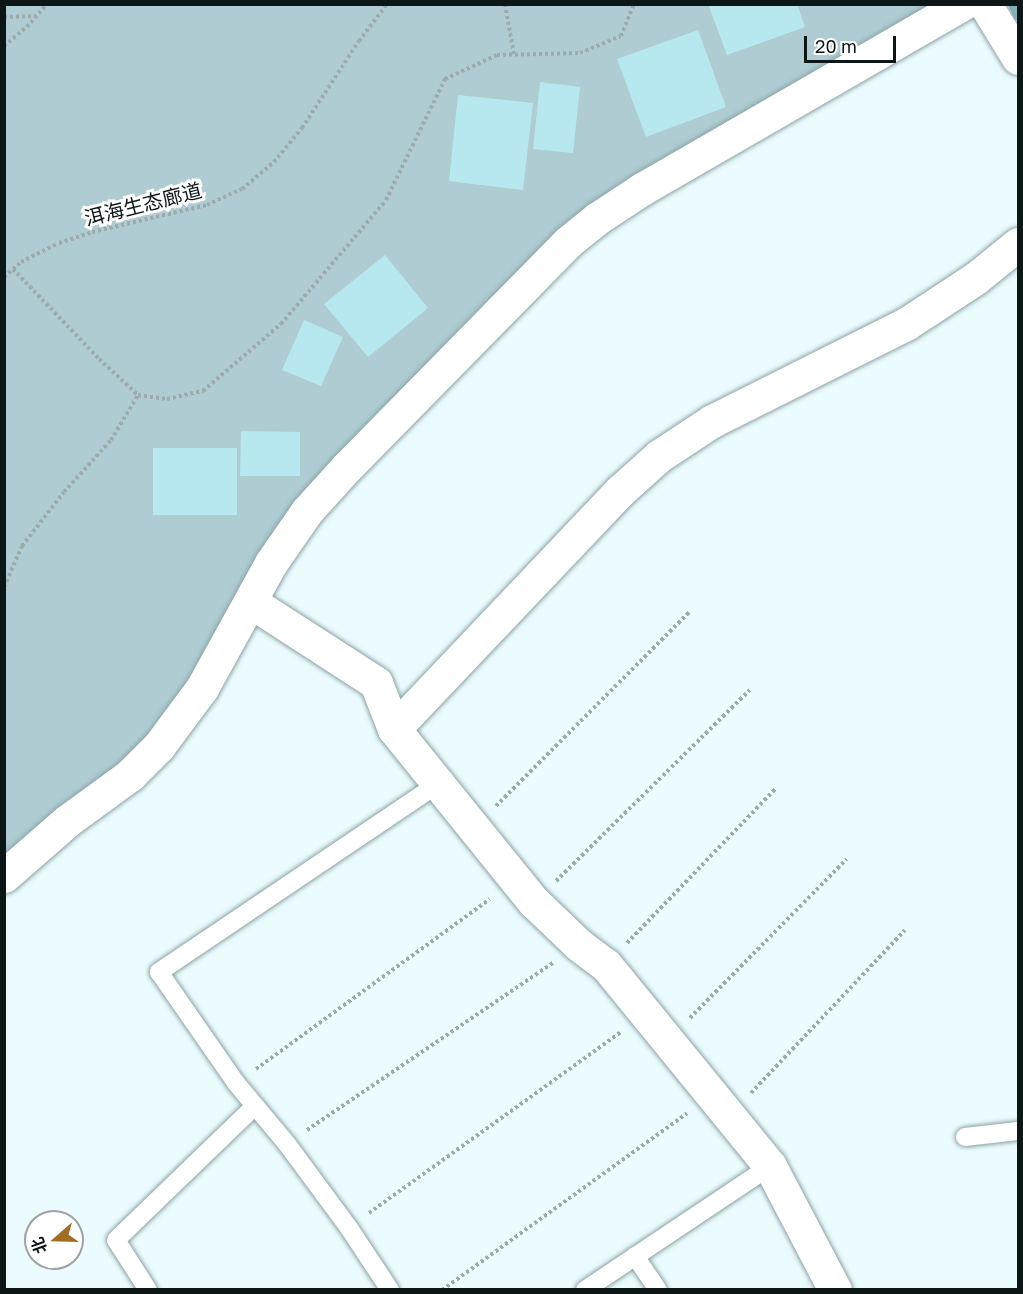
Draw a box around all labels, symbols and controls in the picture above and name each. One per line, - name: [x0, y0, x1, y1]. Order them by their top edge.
- scale bar: [807, 24, 898, 62]
- text: 20 m: [815, 35, 857, 57]
- street label: 洱海生态廊道: [82, 178, 204, 230]
- north arrow: [24, 1210, 84, 1270]
- text: 北: [27, 1235, 51, 1256]

